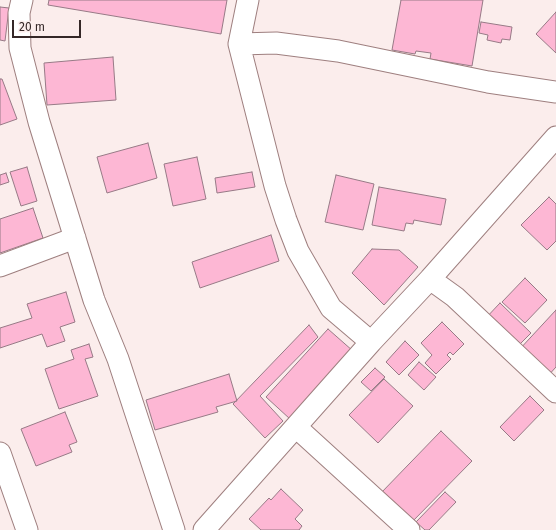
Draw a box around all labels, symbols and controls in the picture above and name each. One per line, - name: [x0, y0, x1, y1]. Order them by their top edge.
- scale bar: [14, 12, 83, 38]
- text: 20 m: [19, 20, 45, 34]

